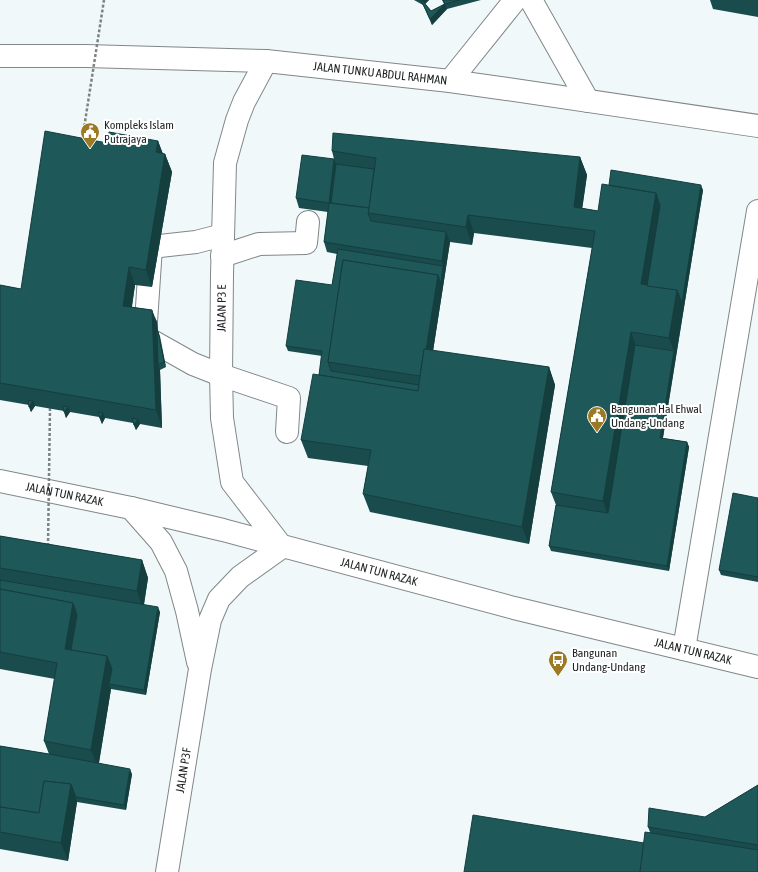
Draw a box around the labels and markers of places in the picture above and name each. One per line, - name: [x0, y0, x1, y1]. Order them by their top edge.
- place label: Kompleks Islam Putrajaya: [104, 118, 174, 146]
- public building icon: Kompleks Islam Putrajaya: [79, 121, 101, 149]
- place label: Bangunan Hal Ehwal Undang-Undang: [611, 402, 703, 430]
- public building icon: Bangunan Hal Ehwal Undang-Undang: [586, 405, 608, 433]
- place label: Bangunan Undang-Undang: [572, 646, 646, 674]
- bus stop icon: Bangunan Undang-Undang: [547, 649, 569, 677]

